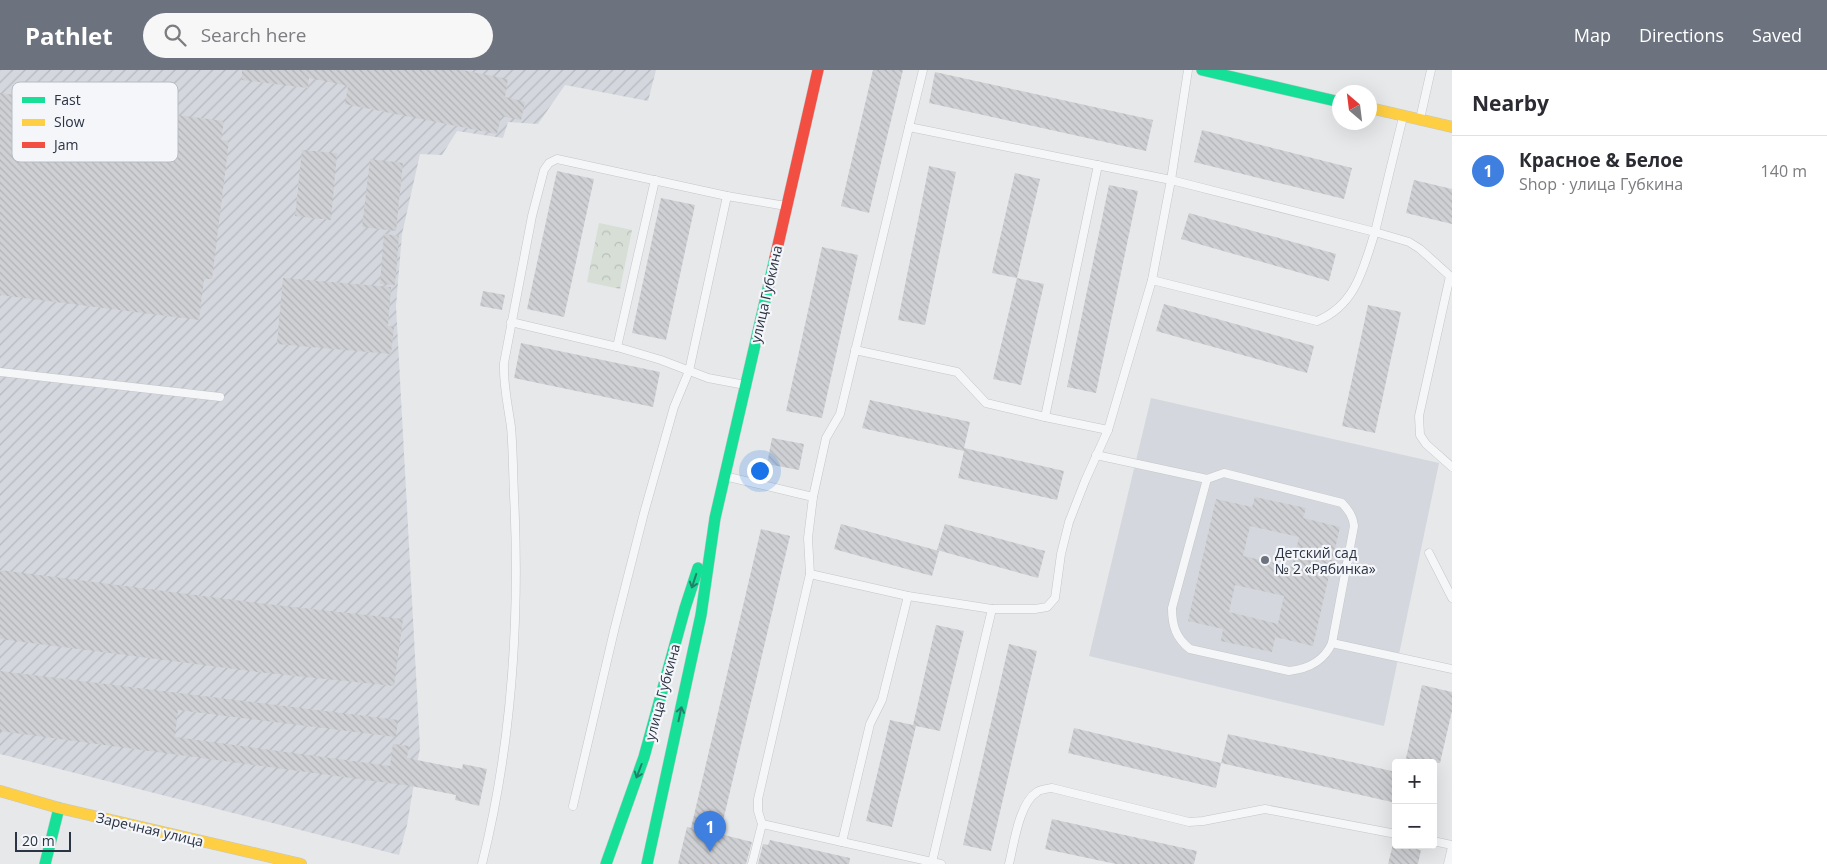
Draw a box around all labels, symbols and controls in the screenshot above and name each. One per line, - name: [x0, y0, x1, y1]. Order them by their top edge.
- search box: [143, 13, 493, 58]
- text: Pathlet: [25, 19, 113, 52]
- icon: search: [161, 21, 189, 49]
- text: Search here: [201, 22, 307, 48]
- text: Map: [1574, 23, 1611, 47]
- text: Directions: [1639, 23, 1724, 47]
- text: Saved: [1752, 23, 1802, 47]
- legend: [12, 82, 178, 162]
- north arrow: [1332, 85, 1377, 130]
- text: Nearby: [1472, 89, 1549, 117]
- text: Fast: [54, 90, 81, 109]
- text: Slow: [54, 112, 85, 131]
- text: Jam: [52, 135, 79, 154]
- text: Красное & Белое: [1519, 147, 1683, 173]
- text: 1: [1483, 160, 1493, 182]
- text: 140 m: [1761, 160, 1807, 182]
- text: Shop · улица Губкина: [1519, 173, 1683, 195]
- street label: улица Губкина: [746, 243, 786, 345]
- your location: [747, 458, 773, 484]
- place label: Детский сад № 2 «Рябинка»: [1275, 543, 1376, 578]
- marker: Детский сад № 2 «Рябинка»: [1259, 554, 1271, 566]
- one-way arrow: [689, 573, 698, 589]
- street label: улица Губкина: [640, 641, 684, 743]
- one-way arrow: [675, 706, 685, 722]
- map controls: [1392, 759, 1437, 849]
- button: +: [1392, 759, 1437, 804]
- one-way arrow: [634, 763, 643, 778]
- button: −: [1392, 804, 1437, 849]
- street label: Заречная улица: [95, 807, 205, 851]
- pin: 1: [694, 811, 726, 852]
- scale bar: [15, 829, 71, 852]
- text: 20 m: [22, 831, 55, 850]

